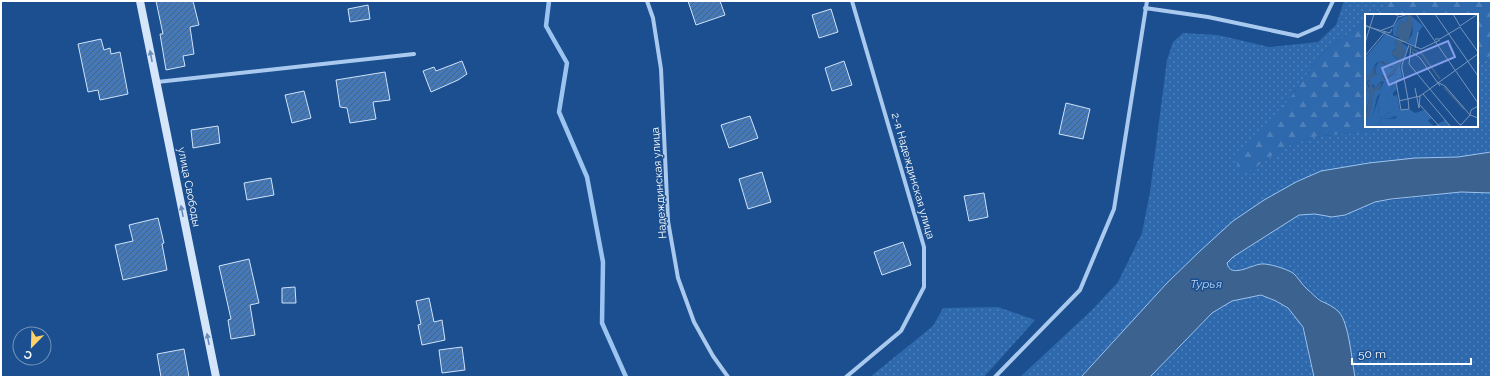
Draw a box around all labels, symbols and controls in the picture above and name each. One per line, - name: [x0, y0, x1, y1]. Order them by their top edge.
- inset map: [1365, 14, 1478, 127]
- one-way arrow: [148, 50, 154, 63]
- street label: 2-я Надеждинская улица: [889, 111, 937, 241]
- street label: Надеждинская улица: [649, 127, 669, 239]
- street label: улица Свободы: [175, 146, 203, 228]
- one-way arrow: [179, 205, 185, 217]
- water label: Турья: [1190, 277, 1222, 291]
- north arrow: [12, 326, 52, 366]
- one-way arrow: [204, 333, 210, 345]
- scale bar: [1352, 340, 1471, 366]
- text: С: [22, 347, 34, 362]
- text: 50 m: [1358, 347, 1386, 361]

